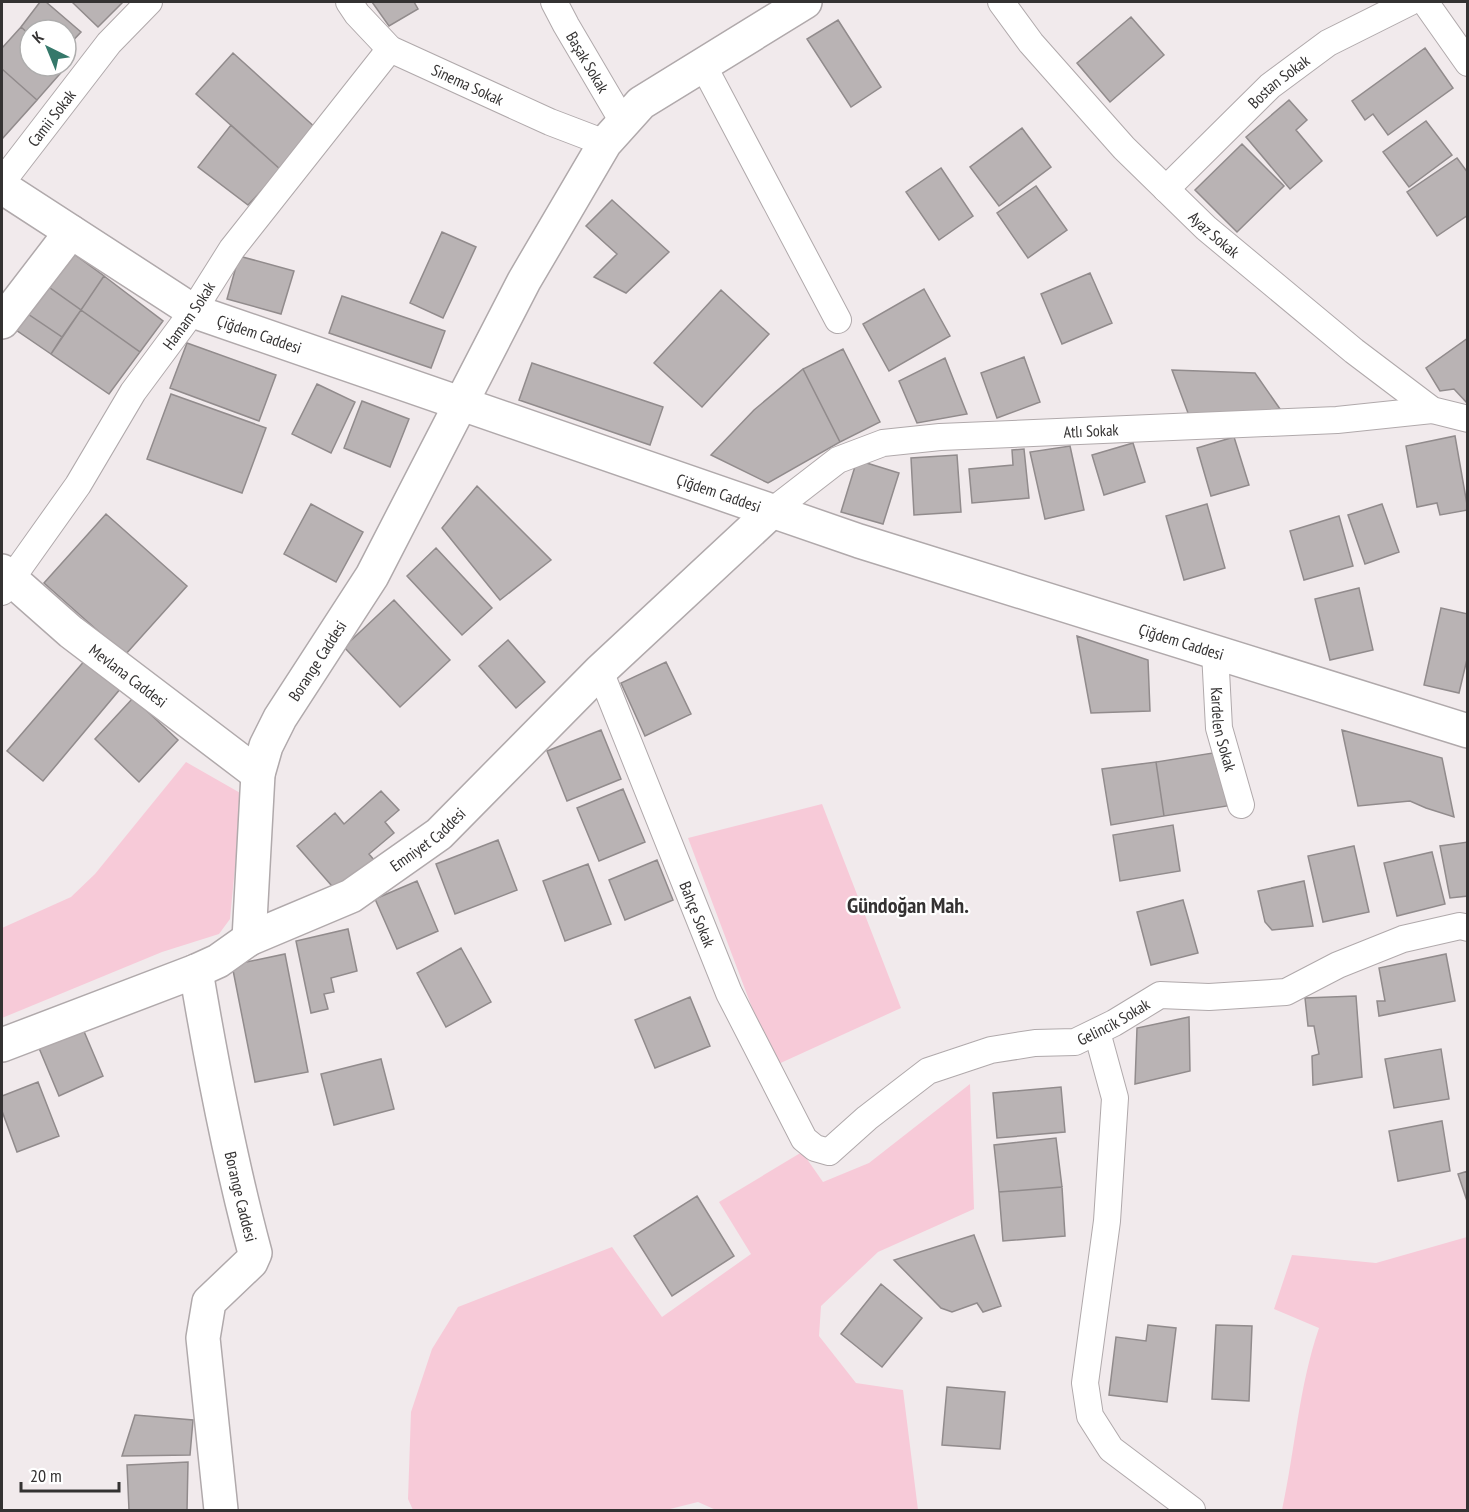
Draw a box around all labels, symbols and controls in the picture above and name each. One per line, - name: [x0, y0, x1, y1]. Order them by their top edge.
- north arrow: [18, 18, 78, 78]
- text: K: [28, 26, 48, 47]
- street label: Başak Sokak: [562, 28, 614, 97]
- street label: Bostan Sokak: [1244, 50, 1314, 112]
- street label: Sinema Sokak: [429, 59, 508, 110]
- street label: Camii Sokak: [23, 85, 80, 150]
- street label: Ayaz Sokak: [1185, 207, 1244, 262]
- street label: Hamam Sokak: [158, 277, 219, 353]
- street label: Çiğdem Caddesi: [215, 310, 304, 358]
- street label: Atlı Sokak: [1063, 419, 1120, 442]
- street label: Çiğdem Caddesi: [674, 469, 764, 516]
- street label: Borange Caddesi: [284, 617, 351, 705]
- street label: Çiğdem Caddesi: [1136, 619, 1226, 664]
- street label: Mevlana Caddesi: [85, 639, 171, 711]
- street label: Kardelen Sokak: [1207, 687, 1241, 774]
- street label: Emniyet Caddesi: [386, 803, 470, 875]
- street label: Bahçe Sokak: [675, 878, 720, 951]
- district label: Gündoğan Mah.: [847, 891, 969, 919]
- street label: Gelincik Sokak: [1074, 993, 1154, 1050]
- street label: Borange Caddesi: [221, 1149, 262, 1244]
- scale bar: [21, 1455, 118, 1493]
- text: 20 m: [30, 1464, 62, 1487]

